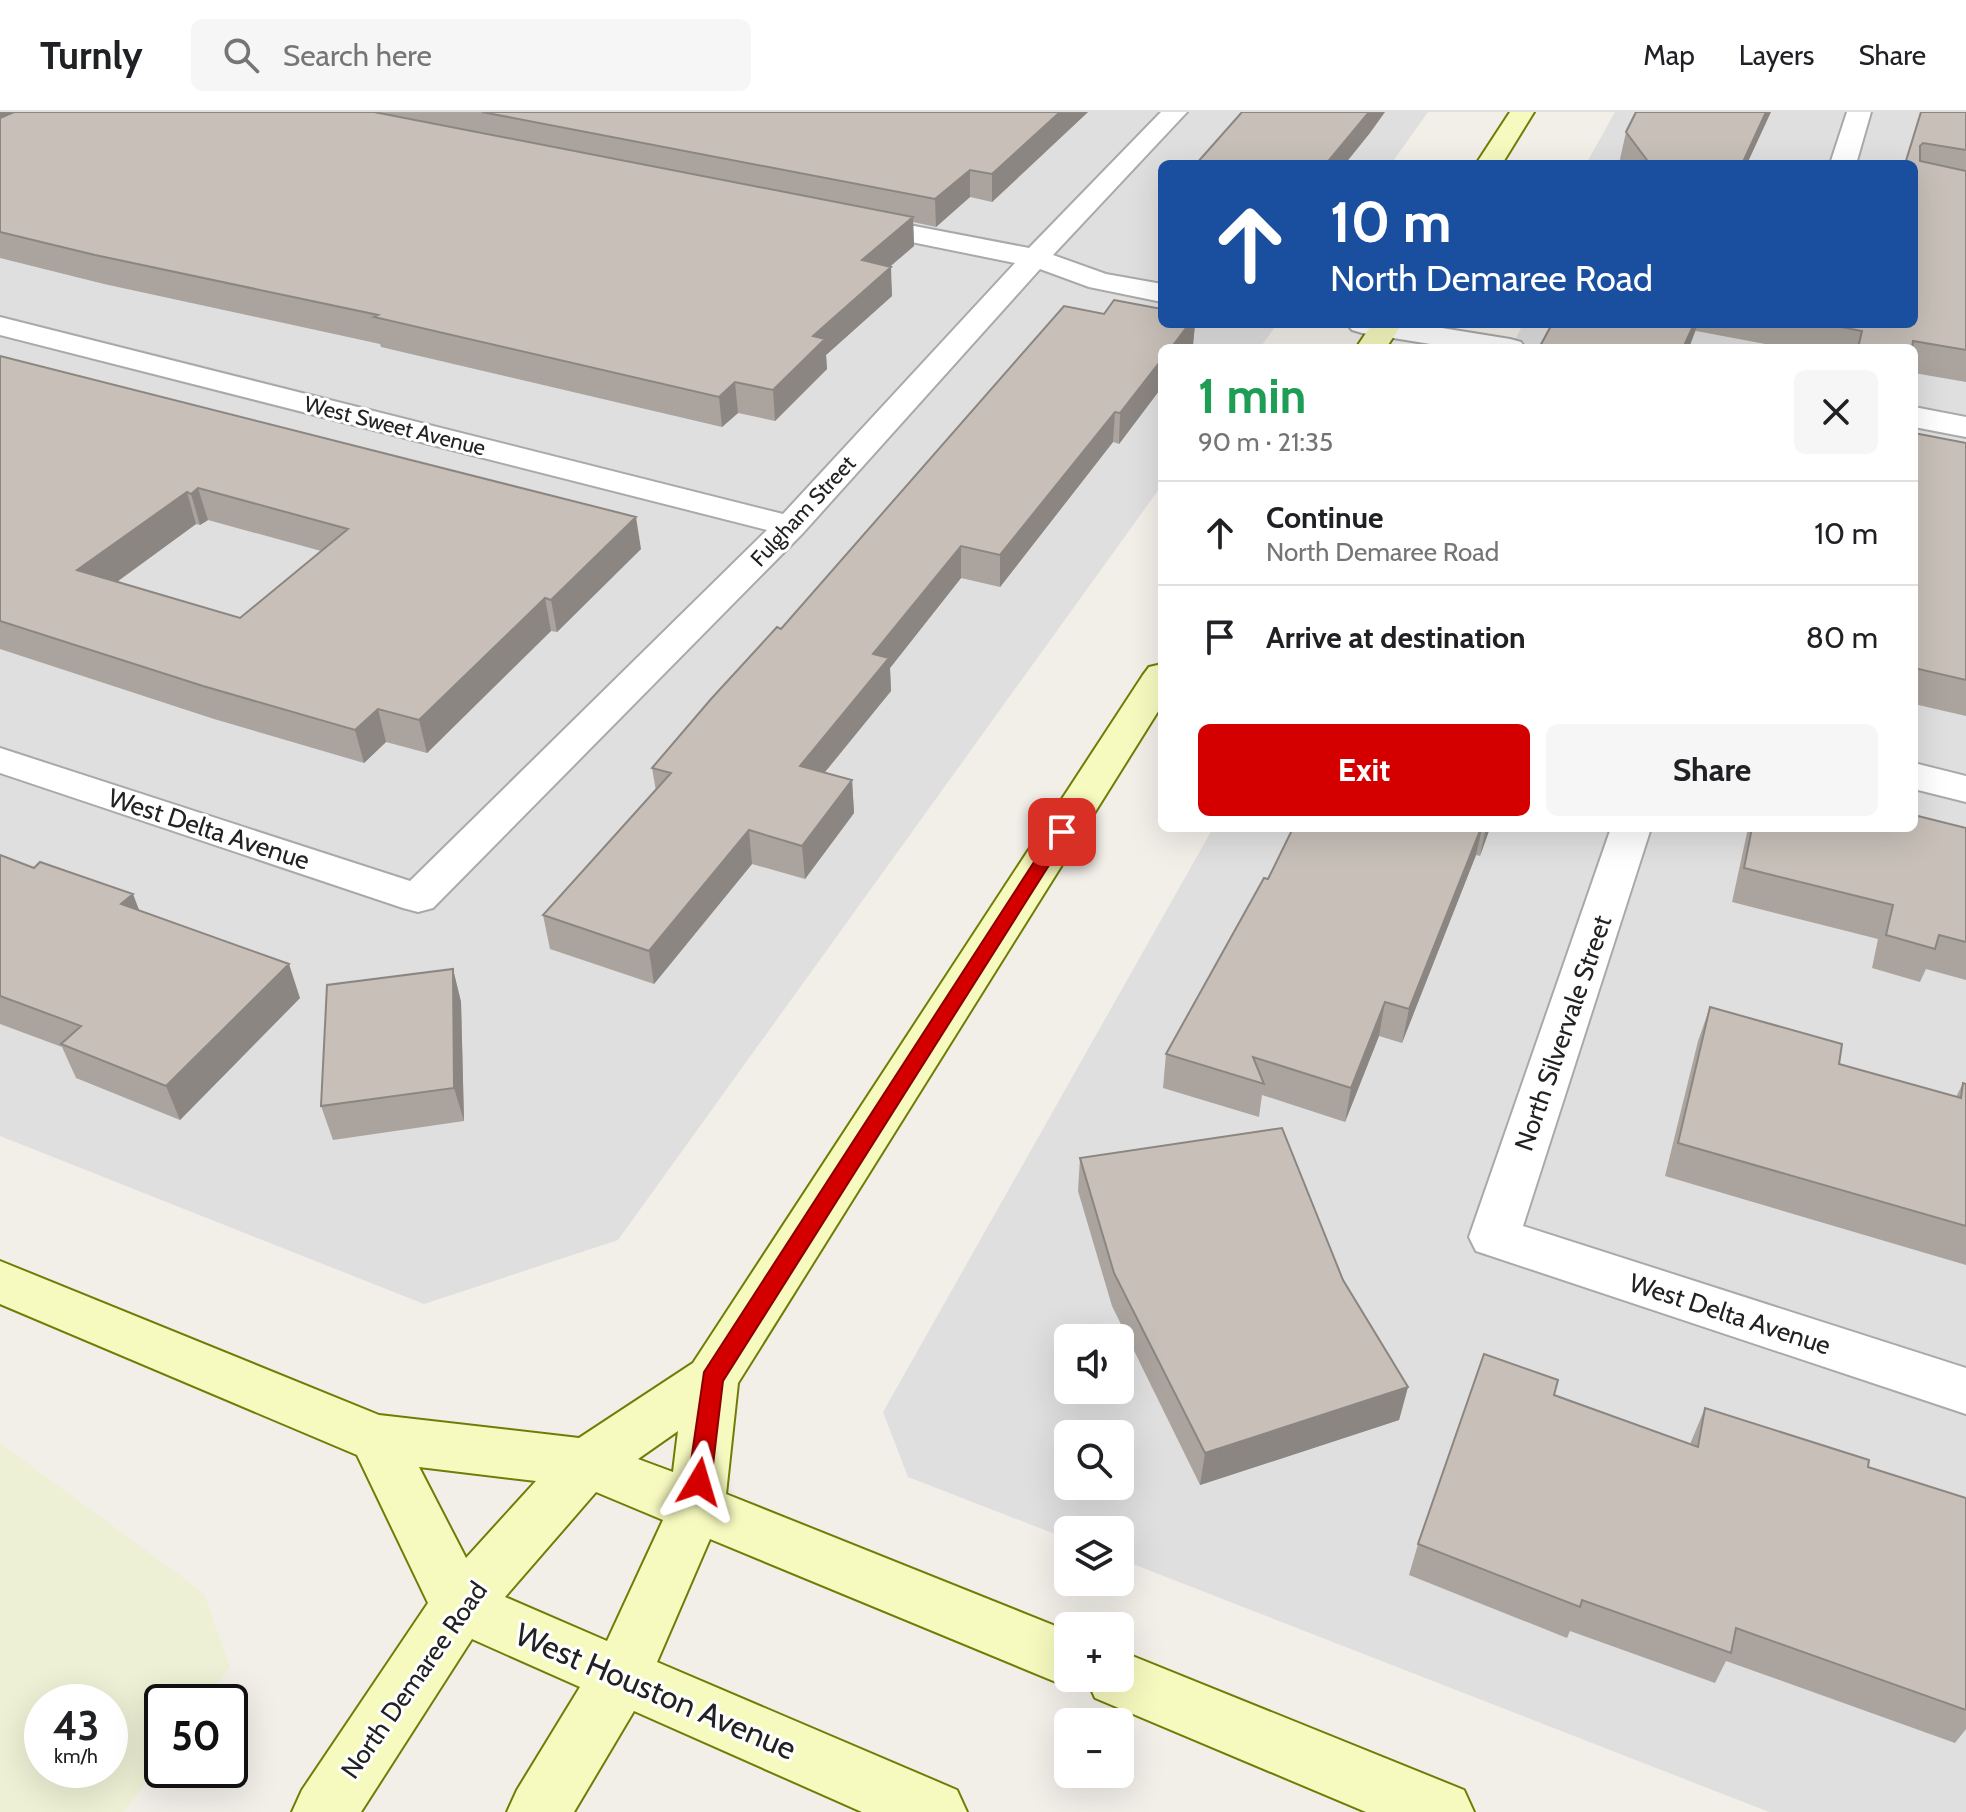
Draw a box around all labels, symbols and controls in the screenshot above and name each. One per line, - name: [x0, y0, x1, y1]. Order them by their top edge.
- search box: [191, 19, 751, 91]
- text: Turnly: [40, 32, 143, 79]
- icon: search: [219, 33, 263, 77]
- text: Search here: [283, 37, 432, 74]
- text: Map: [1643, 38, 1695, 72]
- text: Layers: [1739, 38, 1814, 72]
- text: Share: [1858, 38, 1926, 72]
- text: 10 m: [1330, 188, 1451, 256]
- icon: ahead: [1198, 192, 1302, 296]
- text: North Demaree Road: [1330, 256, 1653, 300]
- text: 1 min: [1198, 367, 1306, 425]
- button: close: [1794, 370, 1878, 454]
- street label: West Sweet Avenue: [302, 390, 488, 462]
- text: 90 m · 21:35: [1198, 426, 1333, 458]
- street label: Fulgham Street: [745, 450, 862, 572]
- text: Continue: [1266, 499, 1383, 536]
- icon: ahead: [1198, 511, 1242, 555]
- text: 10 m: [1814, 515, 1878, 552]
- text: North Demaree Road: [1266, 536, 1499, 568]
- icon: arrive: [1198, 615, 1242, 659]
- text: Arrive at destination: [1266, 619, 1526, 656]
- text: 80 m: [1806, 619, 1878, 656]
- button: Exit: [1198, 724, 1530, 816]
- button: Share: [1546, 724, 1878, 816]
- street label: West Delta Avenue: [104, 781, 314, 877]
- pin: [1028, 798, 1096, 866]
- icon: arrive: [1040, 810, 1084, 854]
- street label: North Silvervale Street: [1508, 911, 1618, 1155]
- street label: West Delta Avenue: [1625, 1266, 1835, 1362]
- map controls: [1054, 1324, 1134, 1788]
- button: sound: [1054, 1324, 1134, 1404]
- button: search: [1054, 1420, 1134, 1500]
- position arrow: [657, 1440, 741, 1524]
- button: layers: [1054, 1516, 1134, 1596]
- street label: North Demaree Road: [334, 1575, 494, 1785]
- button: +: [1054, 1612, 1134, 1692]
- street label: West Houston Avenue: [510, 1614, 802, 1768]
- speed limit sign: 50: [144, 1684, 248, 1788]
- text: 43: [53, 1701, 99, 1750]
- button: −: [1054, 1708, 1134, 1788]
- text: km/h: [54, 1744, 98, 1768]

